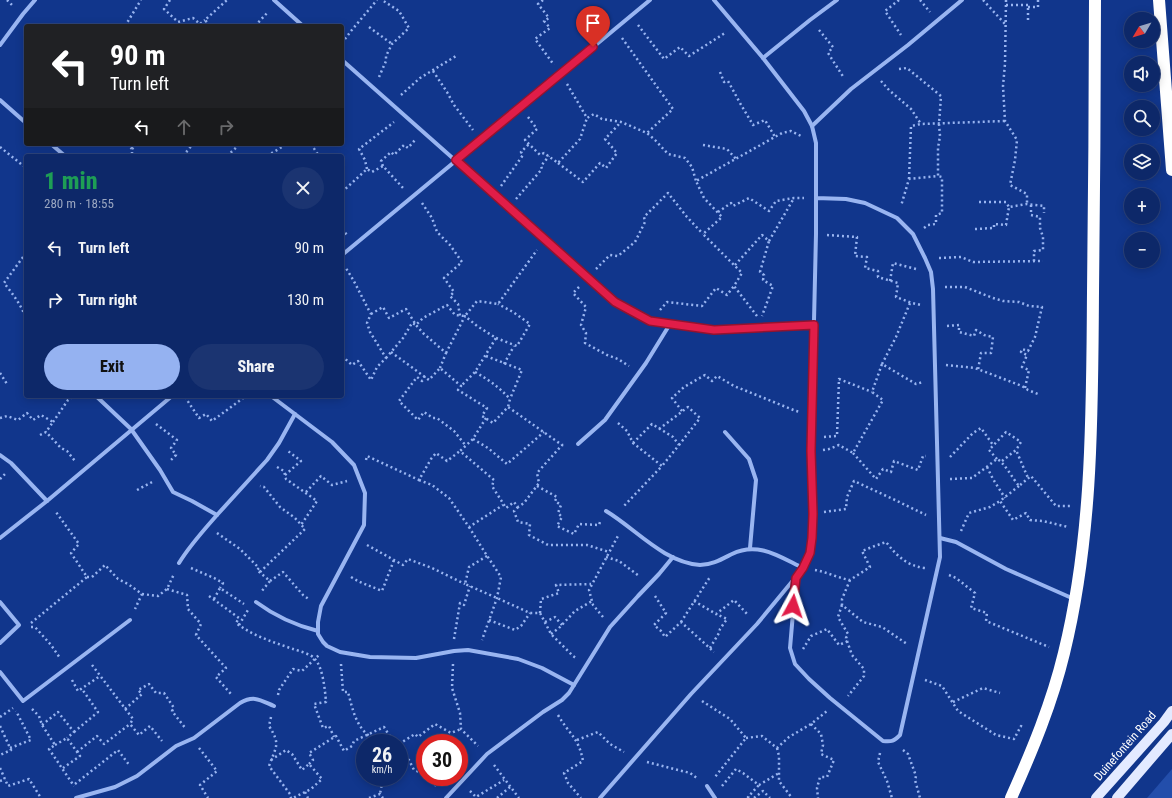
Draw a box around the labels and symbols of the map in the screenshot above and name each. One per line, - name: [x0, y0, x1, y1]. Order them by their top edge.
- pin: [576, 6, 610, 47]
- north arrow: [1124, 12, 1160, 48]
- position arrow: [772, 585, 814, 627]
- street label: Duinefontein Road: [1091, 709, 1159, 783]
- speed limit sign: 30: [416, 734, 468, 786]

